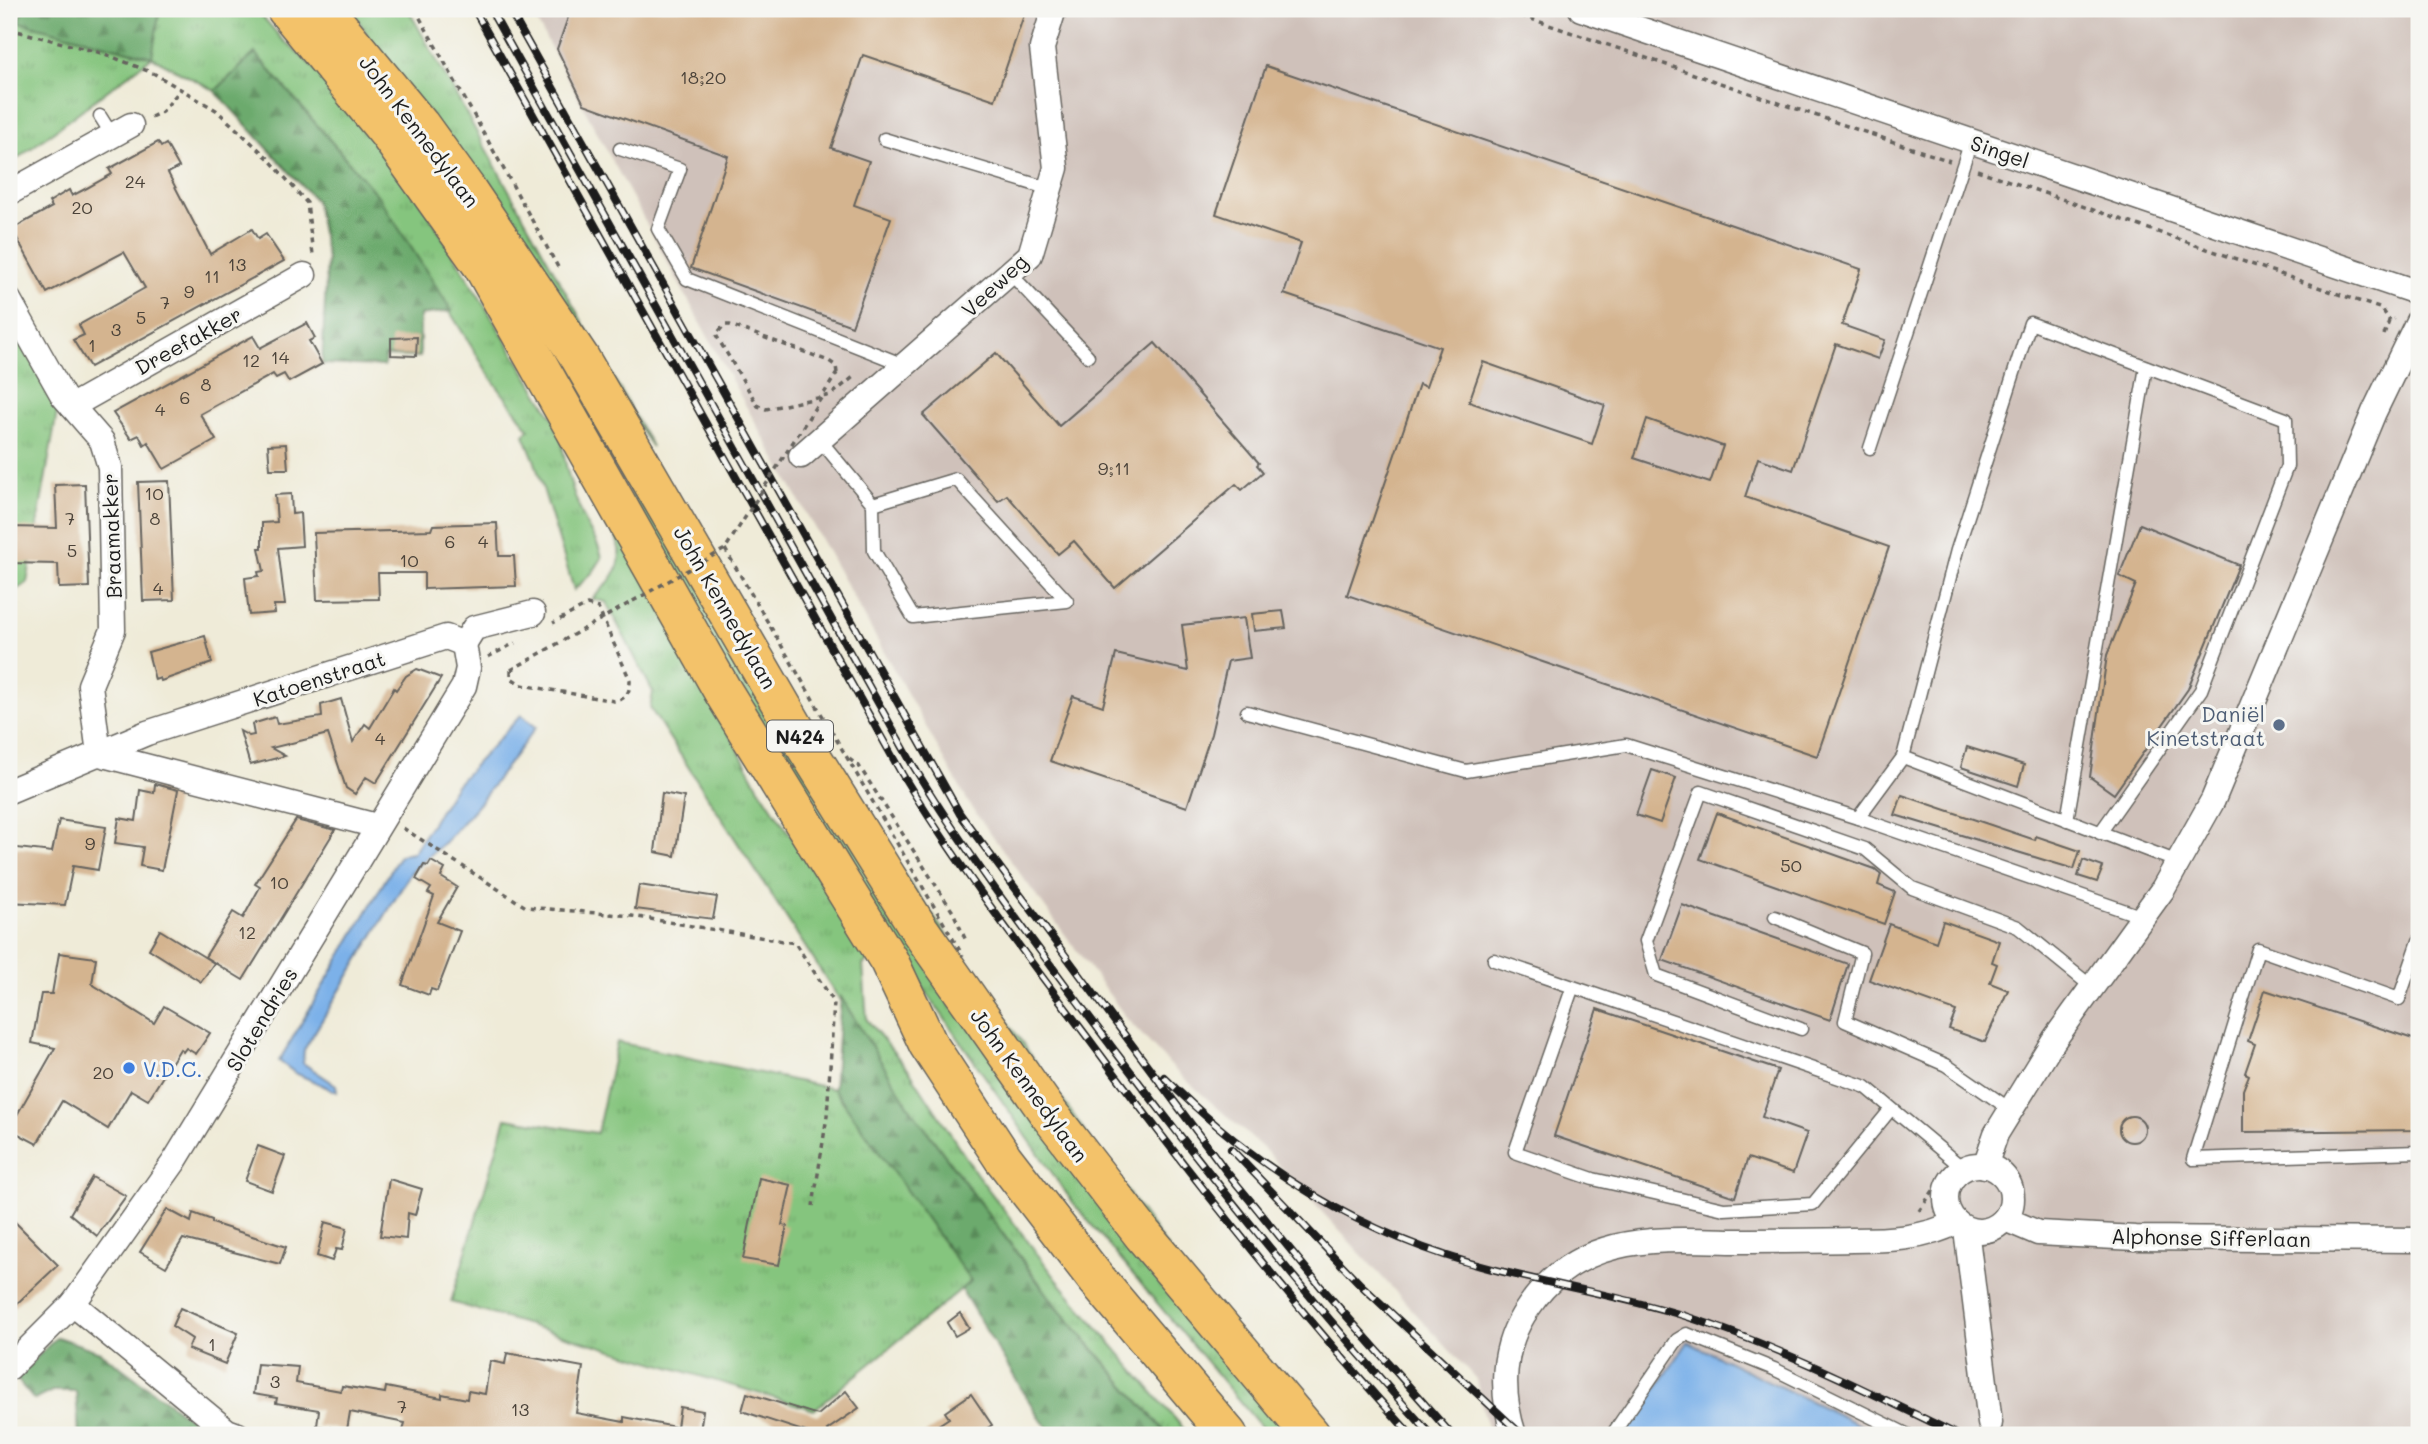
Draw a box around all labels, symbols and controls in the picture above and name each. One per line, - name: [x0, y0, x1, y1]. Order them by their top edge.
- street label: John Kennedylaan: [354, 50, 486, 212]
- house number: 18;20: [680, 65, 726, 89]
- street label: Singel: [1967, 128, 2033, 174]
- house number: 24: [125, 169, 146, 193]
- house number: 20: [71, 195, 93, 219]
- street label: Veeweg: [955, 248, 1033, 322]
- house number: 13: [228, 252, 246, 276]
- house number: 11: [204, 264, 220, 288]
- house number: 9: [184, 279, 195, 303]
- house number: 7: [160, 290, 170, 314]
- street label: Dreefakker: [130, 300, 246, 380]
- house number: 5: [136, 305, 146, 329]
- house number: 3: [111, 317, 121, 341]
- house number: 1: [88, 333, 96, 357]
- house number: 14: [271, 345, 290, 369]
- house number: 12: [242, 348, 260, 372]
- house number: 8: [201, 372, 212, 396]
- house number: 6: [180, 385, 190, 409]
- house number: 4: [155, 397, 166, 421]
- house number: 9;11: [1098, 456, 1130, 480]
- street label: Braamakker: [95, 473, 127, 599]
- house number: 10: [144, 481, 164, 505]
- house number: 7: [65, 506, 75, 530]
- house number: 8: [150, 506, 161, 530]
- street label: John Kennedylaan: [668, 521, 784, 693]
- house number: 6: [445, 529, 455, 553]
- house number: 4: [478, 529, 489, 553]
- house number: 5: [67, 538, 77, 562]
- house number: 10: [399, 548, 419, 572]
- house number: 4: [153, 576, 164, 600]
- street label: Katoenstraat: [249, 644, 389, 712]
- place label: Daniël Kinetstraat: [2147, 700, 2265, 751]
- marker: Daniël Kinetstraat: [2271, 717, 2287, 733]
- road number: N424: [767, 720, 833, 751]
- house number: 4: [375, 726, 386, 750]
- house number: 9: [85, 831, 96, 855]
- house number: 50: [1780, 853, 1802, 877]
- house number: 10: [269, 870, 289, 894]
- house number: 12: [238, 920, 256, 944]
- street label: Slotendries: [219, 962, 303, 1076]
- street label: John Kennedylaan: [965, 1003, 1095, 1167]
- place label: V.D.C.: [143, 1055, 202, 1082]
- house number: 20: [92, 1060, 114, 1084]
- marker: V.D.C.: [121, 1060, 137, 1076]
- street label: Alphonse Sifferlaan: [2111, 1222, 2311, 1252]
- house number: 1: [208, 1332, 216, 1356]
- house number: 3: [270, 1369, 280, 1393]
- house number: 7: [397, 1394, 407, 1418]
- house number: 13: [511, 1397, 529, 1421]

